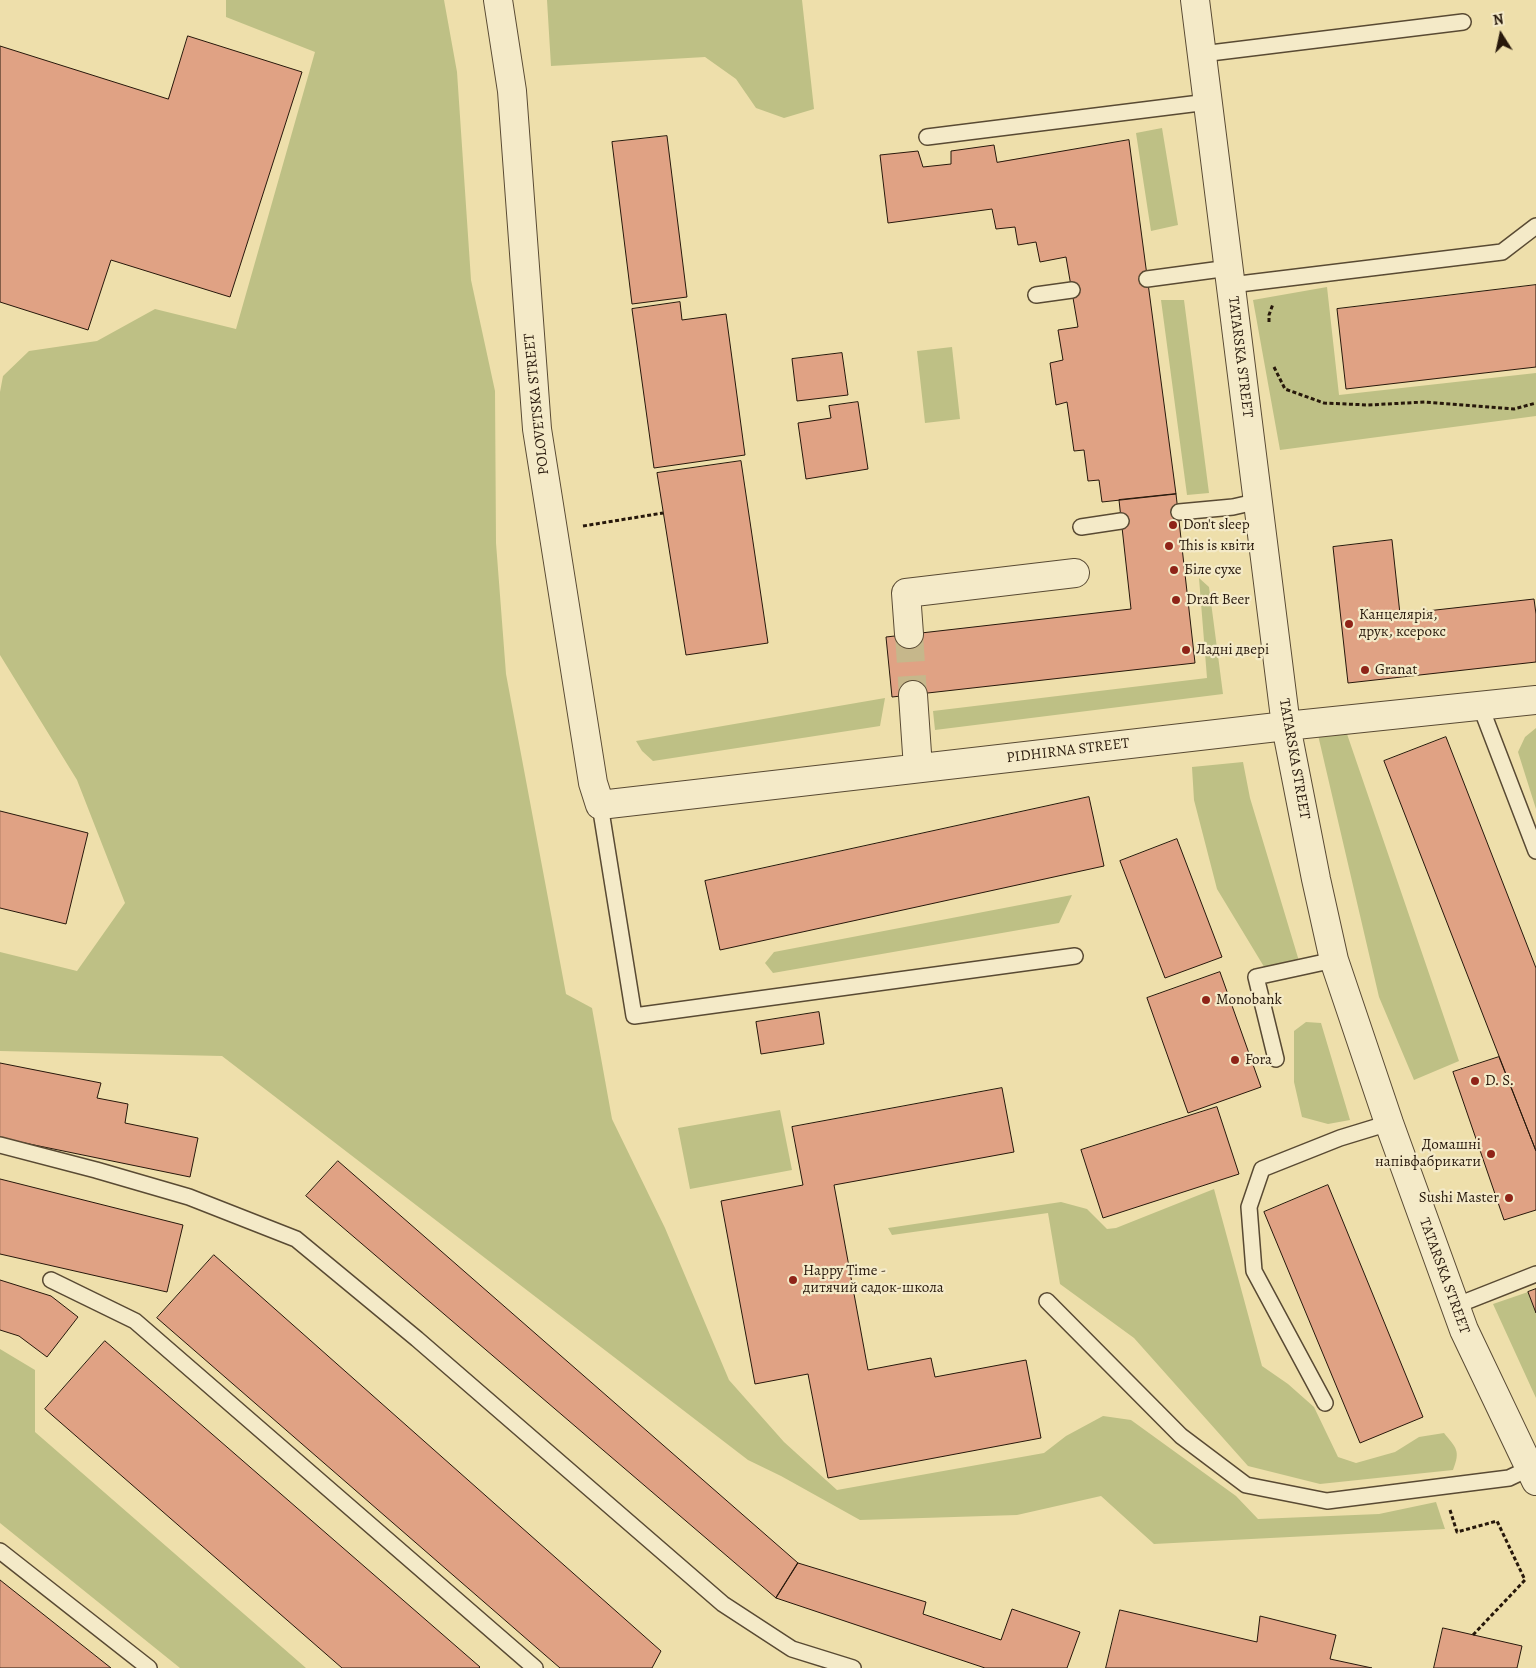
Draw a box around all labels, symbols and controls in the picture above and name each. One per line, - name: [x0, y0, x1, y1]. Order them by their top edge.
- text: N: [1492, 9, 1505, 30]
- north arrow: [1476, 10, 1526, 60]
- street label: TATARSKA STREET: [1224, 295, 1256, 419]
- street label: POLOVETSKA STREET: [521, 332, 553, 476]
- place label: Don't sleep: [1183, 516, 1250, 534]
- marker: Don't sleep: [1167, 519, 1179, 531]
- place label: This is квіти: [1179, 537, 1255, 555]
- marker: This is квіти: [1163, 540, 1175, 552]
- place label: Біле сухе: [1184, 561, 1242, 579]
- marker: Біле сухе: [1168, 564, 1180, 576]
- place label: Draft Beer: [1186, 591, 1250, 609]
- marker: Draft Beer: [1170, 594, 1182, 606]
- place label: Канцелярія, друк, ксерокс: [1359, 606, 1446, 641]
- marker: Канцелярія, друк, ксерокс: [1343, 618, 1355, 630]
- place label: Ладні двері: [1196, 641, 1269, 659]
- marker: Ладні двері: [1180, 644, 1192, 656]
- place label: Granat: [1375, 661, 1417, 679]
- marker: Granat: [1359, 664, 1371, 676]
- street label: TATARSKA STREET: [1275, 697, 1313, 821]
- street label: PIDHIRNA STREET: [1006, 735, 1130, 767]
- place label: Monobank: [1216, 991, 1282, 1009]
- marker: Monobank: [1200, 994, 1212, 1006]
- place label: Fora: [1245, 1051, 1272, 1069]
- marker: Fora: [1229, 1054, 1241, 1066]
- place label: D. S.: [1485, 1072, 1514, 1090]
- marker: D. S.: [1469, 1075, 1481, 1087]
- place label: Домашні напівфабрикати: [1375, 1136, 1481, 1171]
- marker: Домашні напівфабрикати: [1485, 1148, 1497, 1160]
- place label: Sushi Master: [1419, 1189, 1499, 1207]
- marker: Sushi Master: [1503, 1192, 1515, 1204]
- street label: TATARSKA STREET: [1415, 1216, 1473, 1336]
- place label: Happy Time - дитячий садок-школа: [803, 1262, 944, 1297]
- marker: Happy Time - дитячий садок-школа: [787, 1274, 799, 1286]

